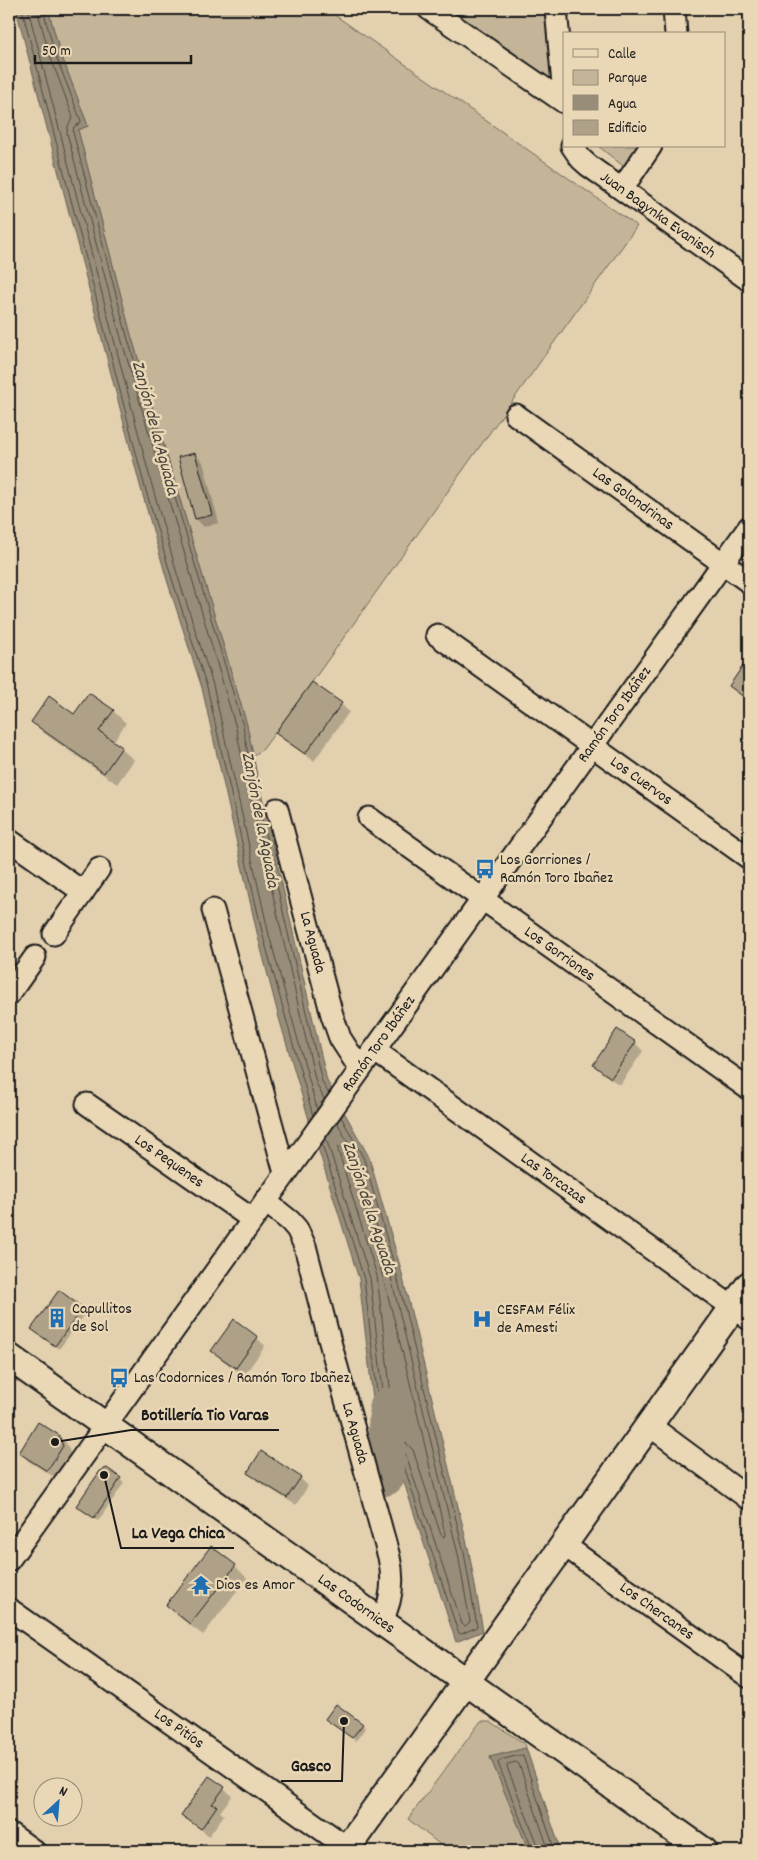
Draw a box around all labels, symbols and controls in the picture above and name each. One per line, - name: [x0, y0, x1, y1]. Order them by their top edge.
- scale bar: [35, 32, 191, 64]
- legend: [563, 32, 726, 148]
- text: 50 m: [42, 41, 71, 63]
- text: Calle: [608, 44, 637, 66]
- text: Parque: [608, 68, 648, 90]
- text: Agua: [608, 94, 637, 116]
- text: Edificio: [608, 118, 647, 140]
- street label: Juan Bagynka Evanisch: [595, 166, 720, 264]
- water label: Zanjón de la Aguada: [124, 358, 184, 499]
- street label: Las Golondrinas: [587, 462, 679, 536]
- street label: Ramón Toro Ibáñez: [572, 662, 657, 767]
- water label: Zanjón de la Aguada: [234, 750, 285, 892]
- street label: Los Cuervos: [605, 751, 678, 812]
- place label: Los Gorriones / Ramón Toro Ibañez: [500, 849, 613, 890]
- bus stop icon: Los Gorriones / Ramón Toro Ibañez: [474, 858, 496, 880]
- street label: La Aguada: [293, 909, 332, 976]
- street label: Los Gorriones: [519, 921, 600, 987]
- street label: Ramón Toro Ibáñez: [336, 991, 421, 1097]
- street label: Los Pequenes: [129, 1129, 209, 1194]
- water label: Zanjón de la Aguada: [335, 1139, 402, 1279]
- street label: Las Torcazas: [516, 1147, 592, 1211]
- place label: Capullitos de Sol: [72, 1298, 132, 1339]
- place label: CESFAM Félix de Amesti: [497, 1299, 575, 1340]
- building icon: Capullitos de Sol: [46, 1307, 68, 1329]
- hospital icon: CESFAM Félix de Amesti: [471, 1308, 493, 1330]
- bus stop icon: Las Codornices / Ramón Toro Ibañez: [108, 1367, 130, 1389]
- place label: Las Codornices / Ramón Toro Ibañez: [134, 1367, 350, 1390]
- callout: Botillería Tio Varas: [131, 1397, 279, 1430]
- street label: La Aguada: [336, 1400, 375, 1467]
- text: Botillería Tio Varas: [141, 1404, 269, 1429]
- callout: La Vega Chica: [121, 1515, 234, 1548]
- text: La Vega Chica: [131, 1522, 225, 1547]
- street label: Las Codornices: [313, 1568, 400, 1640]
- temple icon: Dios es Amor: [190, 1574, 212, 1596]
- place label: Dios es Amor: [216, 1574, 295, 1597]
- street label: Los Chercanes: [615, 1576, 699, 1646]
- street label: Los Pitíos: [149, 1703, 209, 1755]
- callout: Gasco: [281, 1748, 342, 1781]
- text: Gasco: [291, 1755, 331, 1780]
- north arrow: [32, 1778, 82, 1828]
- text: N: [55, 1782, 70, 1803]

